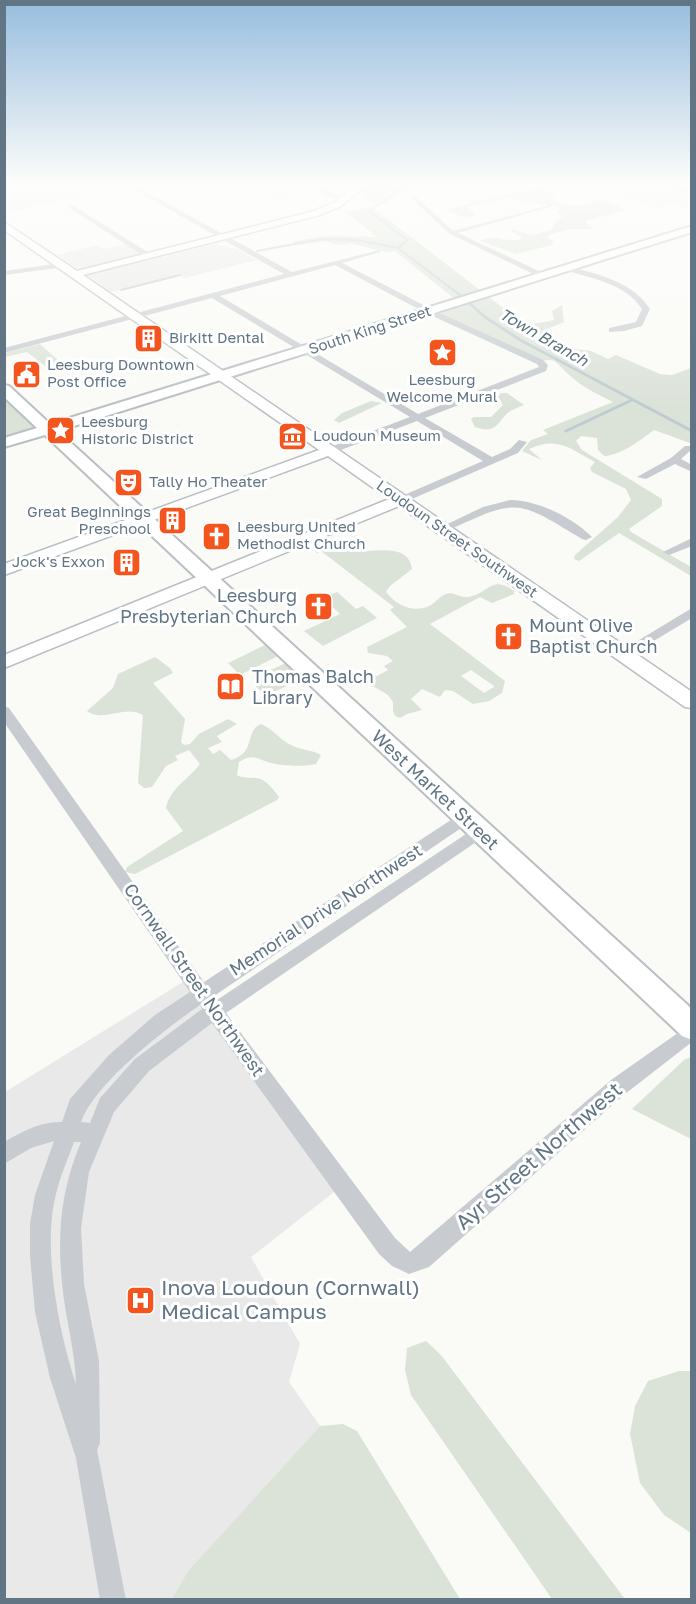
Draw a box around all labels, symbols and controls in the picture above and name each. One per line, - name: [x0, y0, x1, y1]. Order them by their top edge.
- street label: South King Street: [306, 301, 433, 357]
- water label: Town Branch: [496, 304, 593, 371]
- building icon: Birkitt Dental: [132, 322, 164, 354]
- place label: Birkitt Dental: [169, 328, 265, 346]
- place icon: Leesburg Welcome Mural: [426, 337, 458, 369]
- place label: Leesburg Downtown Post Office: [47, 355, 195, 390]
- public building icon: Leesburg Downtown Post Office: [10, 358, 42, 390]
- place label: Leesburg Welcome Mural: [386, 370, 498, 405]
- place label: Leesburg Historic District: [81, 412, 194, 447]
- place icon: Leesburg Historic District: [44, 415, 76, 447]
- museum icon: Loudoun Museum: [276, 420, 308, 452]
- place label: Loudoun Museum: [313, 426, 441, 444]
- theatre icon: Tally Ho Theater: [112, 466, 144, 498]
- place label: Tally Ho Theater: [149, 472, 267, 490]
- street label: Loudoun Street Southwest: [374, 476, 542, 601]
- place label: Great Beginnings Preschool: [27, 502, 151, 537]
- building icon: Great Beginnings Preschool: [156, 505, 188, 537]
- place label: Leesburg United Methodist Church: [237, 517, 365, 552]
- church icon: Leesburg United Methodist Church: [200, 520, 232, 552]
- building icon: Jock's Exxon: [110, 546, 142, 578]
- place label: Jock's Exxon: [12, 552, 105, 570]
- place label: Leesburg Presbyterian Church: [120, 584, 297, 627]
- church icon: Leesburg Presbyterian Church: [302, 590, 334, 622]
- place label: Mount Olive Baptist Church: [529, 614, 657, 657]
- church icon: Mount Olive Baptist Church: [492, 620, 524, 652]
- place label: Thomas Balch Library: [252, 665, 374, 708]
- library icon: Thomas Balch Library: [215, 671, 247, 703]
- street label: West Market Street: [367, 725, 504, 854]
- street label: Memorial Drive Northwest: [225, 839, 426, 980]
- street label: Cornwall Street Northwest: [120, 879, 270, 1080]
- street label: Ayr Street Northwest: [450, 1076, 627, 1235]
- place label: Inova Loudoun (Cornwall) Medical Campus: [161, 1274, 420, 1324]
- hospital icon: Inova Loudoun (Cornwall) Medical Campus: [124, 1284, 156, 1316]

